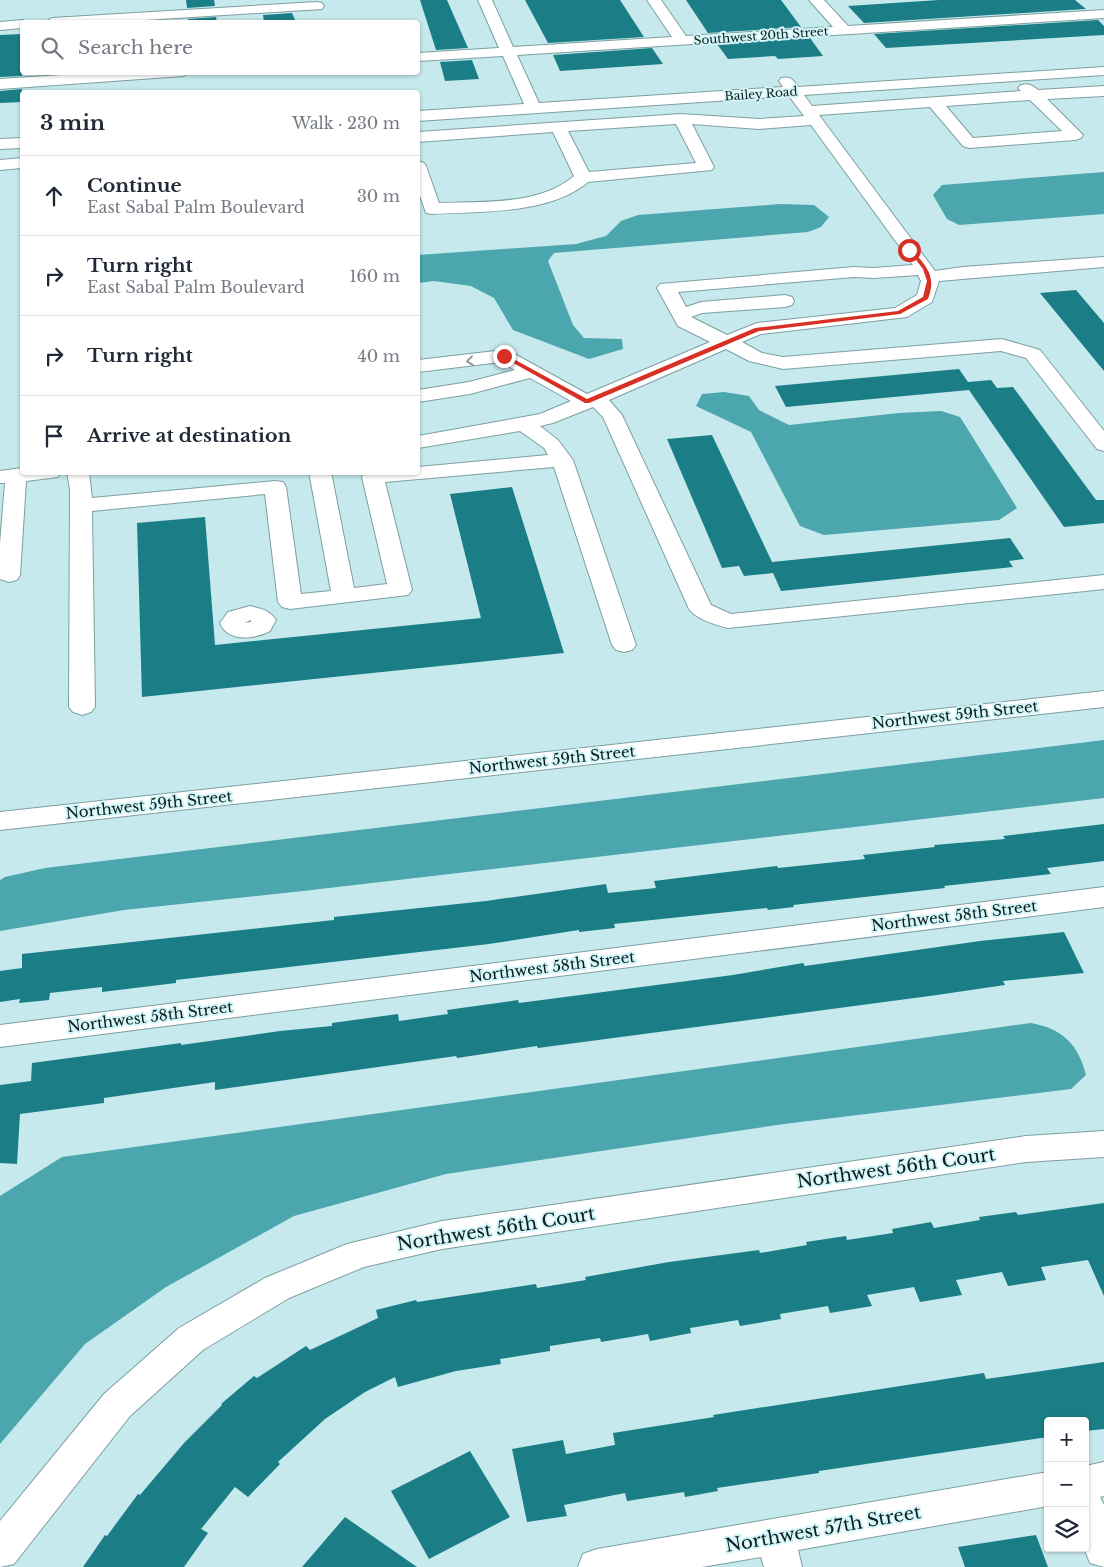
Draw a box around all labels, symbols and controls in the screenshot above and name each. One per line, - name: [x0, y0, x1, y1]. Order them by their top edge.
- search box: [20, 20, 420, 75]
- street label: Southwest 20th Street: [693, 23, 829, 48]
- icon: search: [38, 34, 66, 62]
- text: Search here: [78, 36, 193, 59]
- street label: Bailey Road: [724, 83, 798, 104]
- text: 3 min: [40, 110, 105, 136]
- text: Walk · 230 m: [292, 113, 400, 133]
- text: Continue: [87, 174, 182, 197]
- icon: ahead: [40, 182, 68, 210]
- text: 30 m: [357, 186, 400, 206]
- text: East Sabal Palm Boulevard: [87, 197, 305, 217]
- route start: [898, 239, 921, 262]
- text: Turn right: [87, 254, 193, 277]
- icon: right: [40, 262, 68, 290]
- text: 160 m: [349, 266, 400, 286]
- text: East Sabal Palm Boulevard: [87, 277, 305, 297]
- icon: right: [40, 342, 68, 370]
- text: Turn right: [87, 344, 193, 367]
- route end: [493, 345, 516, 368]
- text: 40 m: [357, 346, 400, 366]
- one-way arrow: [465, 355, 473, 366]
- icon: arrive: [40, 422, 68, 450]
- text: Arrive at destination: [87, 424, 291, 447]
- street label: Northwest 59th Street: [871, 696, 1039, 733]
- street label: Northwest 59th Street: [468, 741, 636, 778]
- street label: Northwest 59th Street: [65, 786, 233, 823]
- street label: Northwest 58th Street: [870, 896, 1038, 935]
- street label: Northwest 58th Street: [468, 947, 636, 986]
- street label: Northwest 58th Street: [66, 997, 234, 1036]
- street label: Northwest 56th Court: [795, 1143, 997, 1193]
- street label: Northwest 56th Court: [395, 1202, 597, 1256]
- map controls: [1044, 1417, 1089, 1552]
- button: +: [1044, 1417, 1089, 1462]
- button: −: [1044, 1462, 1089, 1507]
- street label: Northwest 57th Street: [724, 1501, 923, 1557]
- button: layers: [1044, 1507, 1089, 1552]

